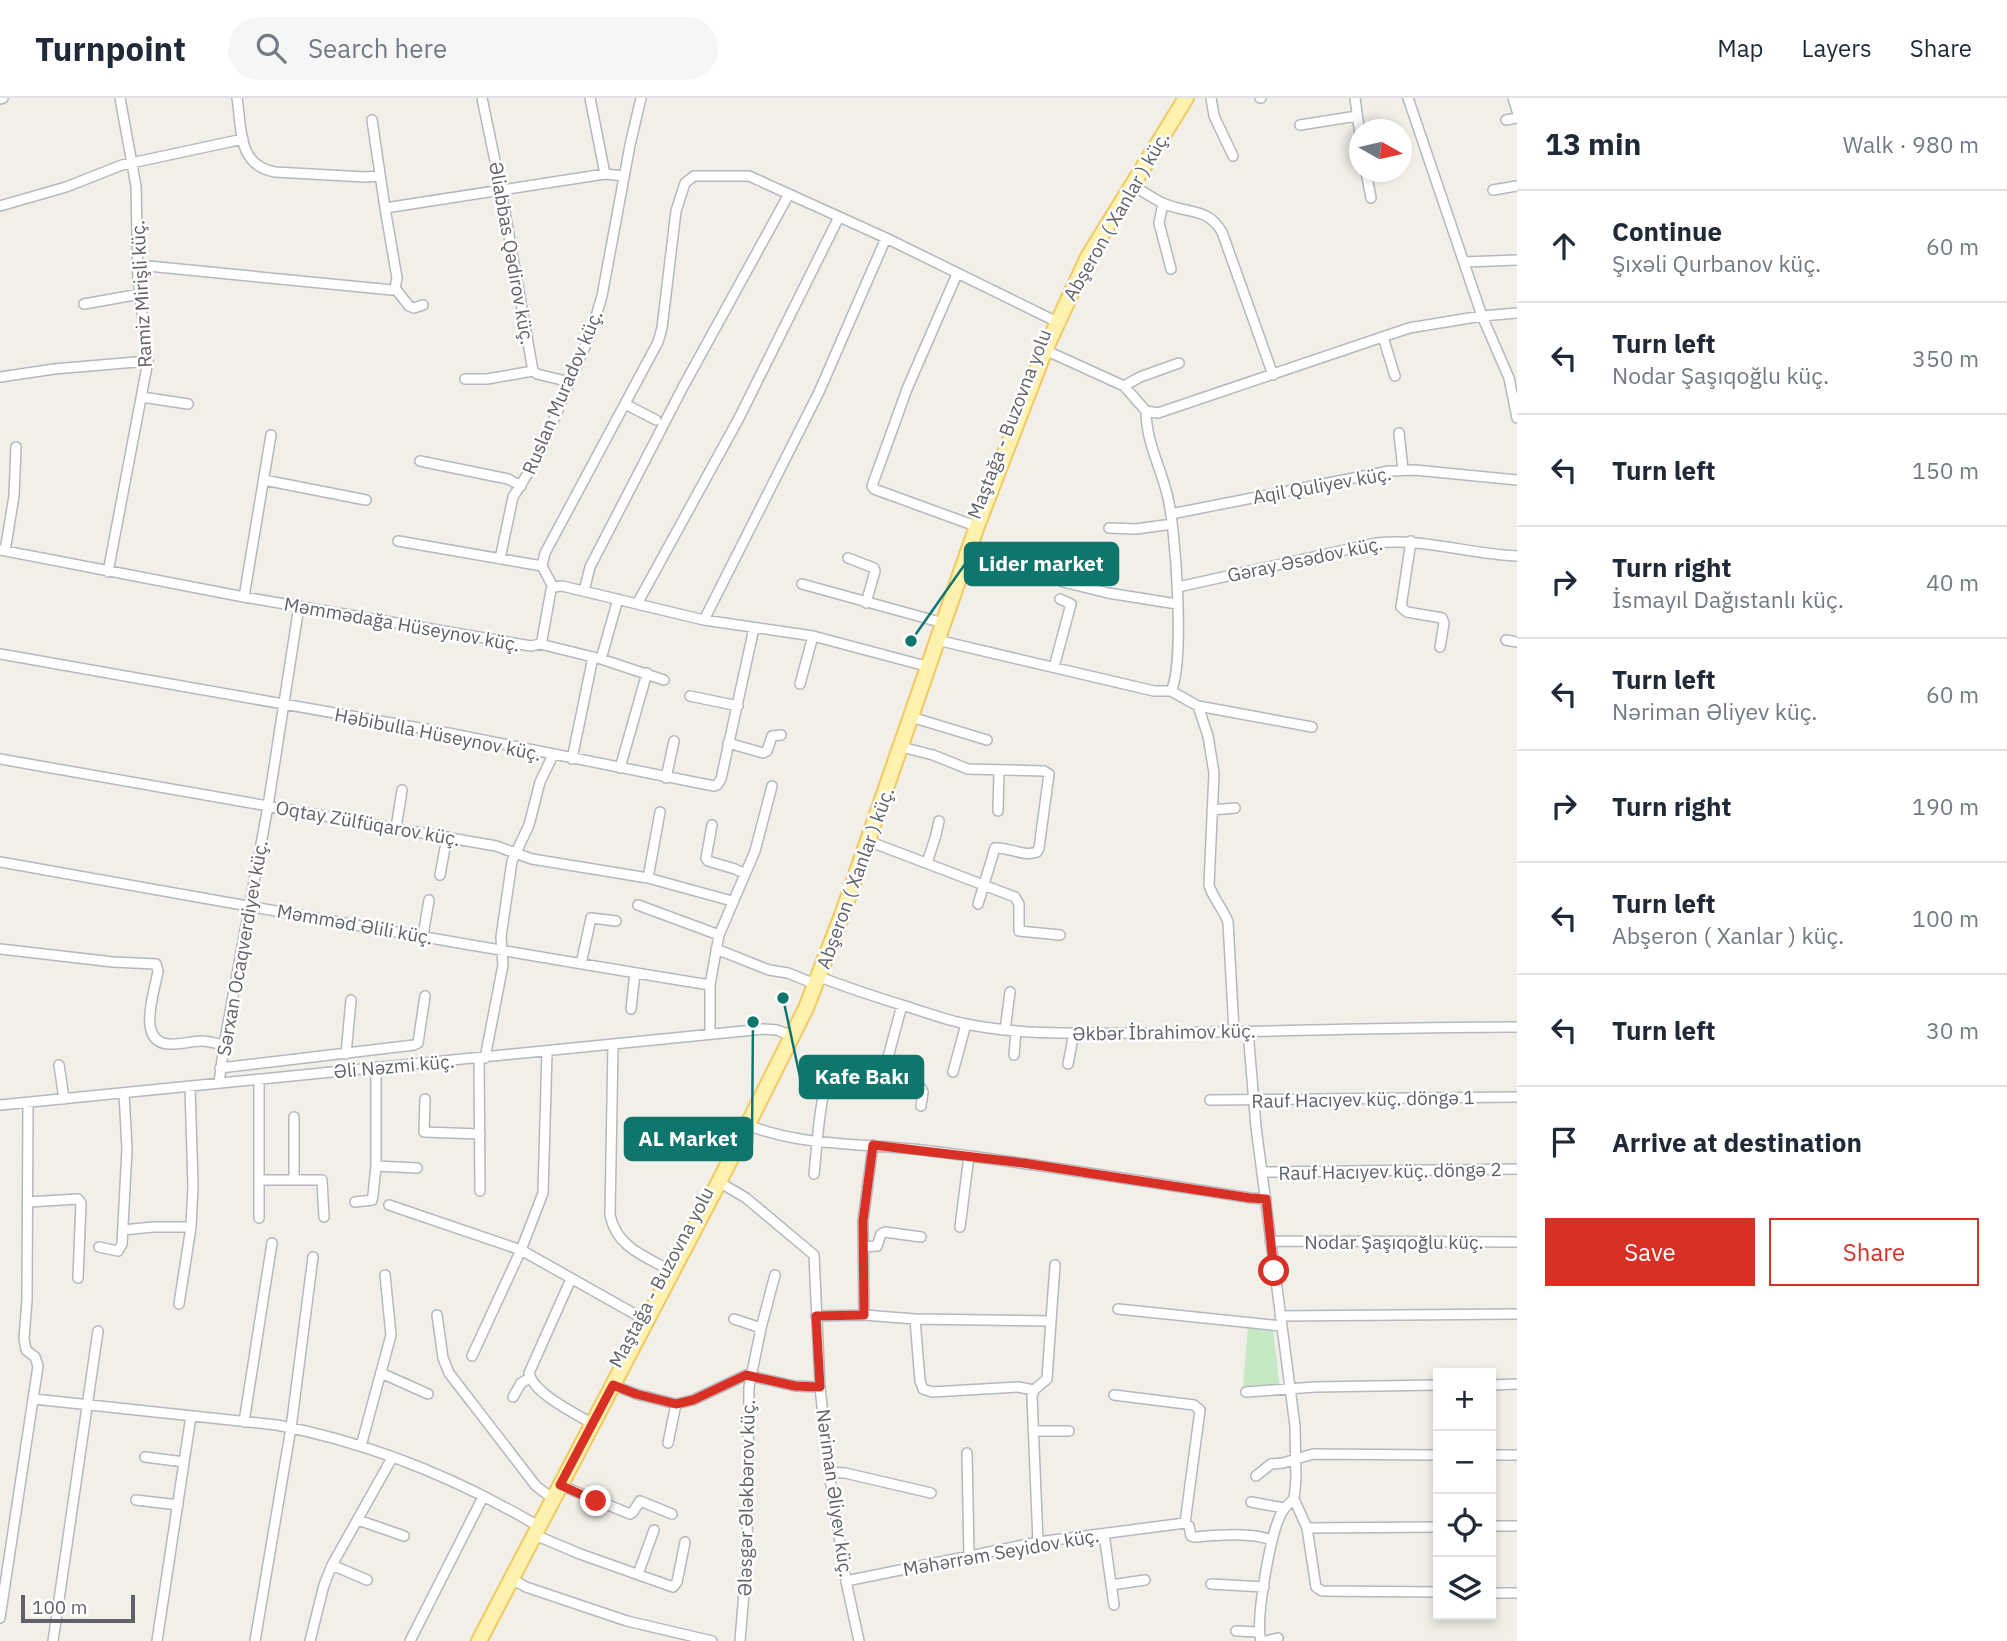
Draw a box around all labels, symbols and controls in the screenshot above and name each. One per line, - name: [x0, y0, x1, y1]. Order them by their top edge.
- search box: [228, 17, 718, 80]
- text: Turnpoint: [35, 27, 186, 70]
- icon: search: [252, 29, 290, 67]
- text: Search here: [308, 31, 447, 65]
- text: Map: [1717, 32, 1764, 64]
- text: Layers: [1802, 32, 1872, 64]
- text: Share: [1910, 32, 1972, 64]
- north arrow: [1349, 119, 1412, 182]
- text: 13 min: [1545, 124, 1641, 163]
- street label: Abşeron ( Xanlar ) küç.: [1058, 127, 1174, 305]
- text: Walk · 980 m: [1843, 129, 1979, 159]
- street label: Əliabbas Qədirov küç.: [484, 160, 540, 346]
- text: Continue: [1612, 214, 1722, 248]
- street label: Ramiz Mirişli küç.: [125, 220, 157, 368]
- icon: ahead: [1545, 227, 1583, 265]
- text: 60 m: [1926, 231, 1979, 261]
- text: Şıxəli Qurbanov küç.: [1612, 248, 1821, 278]
- street label: Ruslan Muradov küç.: [516, 306, 608, 478]
- street label: Maştağa - Buzovna yolu: [962, 326, 1056, 522]
- text: Turn left: [1612, 326, 1715, 360]
- icon: left: [1545, 339, 1583, 377]
- text: 350 m: [1912, 343, 1979, 373]
- text: Nodar Şaşıqoğlu küç.: [1612, 360, 1829, 390]
- icon: left: [1545, 451, 1583, 489]
- text: Turn left: [1612, 453, 1715, 487]
- text: 150 m: [1912, 455, 1979, 485]
- street label: Aqil Quliyev küç.: [1251, 461, 1393, 509]
- street label: Gəray Əsədov küç.: [1225, 531, 1385, 587]
- callout: Lider market: [965, 543, 1118, 585]
- text: Lider market: [978, 549, 1104, 577]
- text: Turn right: [1612, 550, 1731, 584]
- icon: right: [1545, 563, 1583, 601]
- text: 40 m: [1926, 567, 1979, 597]
- text: İsmayıl Dağıstanlı küç.: [1612, 584, 1844, 614]
- street label: Məmmədağa Hüseynov küç.: [282, 591, 522, 657]
- text: Turn left: [1612, 662, 1715, 696]
- icon: left: [1545, 675, 1583, 713]
- text: 60 m: [1926, 679, 1979, 709]
- text: Nəriman Əliyev küç.: [1612, 696, 1818, 726]
- street label: Həbibulla Hüseynov küç.: [333, 702, 543, 766]
- street label: Abşeron ( Xanlar ) küç.: [811, 784, 899, 972]
- icon: right: [1545, 787, 1583, 825]
- text: Turn right: [1612, 789, 1731, 823]
- text: 190 m: [1912, 791, 1979, 821]
- street label: Oqtay Zülfüqarov küç.: [274, 795, 462, 851]
- street label: Sərxan Ocaqverdiyev küç.: [211, 838, 273, 1058]
- text: Turn left: [1612, 886, 1715, 920]
- street label: Məmməd Əlili küç.: [275, 898, 435, 950]
- icon: left: [1545, 899, 1583, 937]
- text: 100 m: [1912, 903, 1979, 933]
- text: Abşeron ( Xanlar ) küç.: [1612, 920, 1844, 950]
- icon: left: [1545, 1011, 1583, 1049]
- text: Turn left: [1612, 1013, 1715, 1047]
- text: 30 m: [1926, 1015, 1979, 1045]
- street label: Əkbər İbrahimov küç.: [1072, 1018, 1256, 1046]
- street label: Əli Nəzmi küç.: [332, 1049, 456, 1083]
- callout: Kafe Bakı: [800, 1056, 923, 1098]
- text: Kafe Bakı: [815, 1062, 909, 1090]
- street label: Rauf Hacıyev küç. döngə 1: [1251, 1085, 1475, 1113]
- callout: AL Market: [625, 1118, 752, 1160]
- icon: arrive: [1545, 1123, 1583, 1161]
- text: AL Market: [638, 1124, 738, 1152]
- text: Arrive at destination: [1612, 1125, 1862, 1159]
- street label: Rauf Hacıyev küç. döngə 2: [1278, 1157, 1502, 1185]
- street label: Maştağa - Buzovna yolu: [603, 1182, 719, 1372]
- button: Save: [1545, 1218, 1755, 1286]
- button: Share: [1769, 1218, 1979, 1286]
- street label: Nodar Şaşıqoğlu küç.: [1304, 1230, 1484, 1254]
- route start: [1258, 1255, 1289, 1286]
- map controls: [1433, 1368, 1496, 1620]
- button: +: [1433, 1368, 1496, 1431]
- street label: Ələsgər Ələkbərov küç.: [732, 1399, 760, 1597]
- street label: Nəriman Əliyev küç.: [811, 1407, 859, 1579]
- button: −: [1433, 1431, 1496, 1494]
- route end: [580, 1485, 611, 1516]
- button: locate: [1433, 1494, 1496, 1557]
- street label: Məhərrəm Seyidov küç.: [901, 1523, 1101, 1581]
- button: layers: [1433, 1557, 1496, 1620]
- scale bar: [21, 1592, 135, 1624]
- text: 100 m: [32, 1595, 87, 1619]

